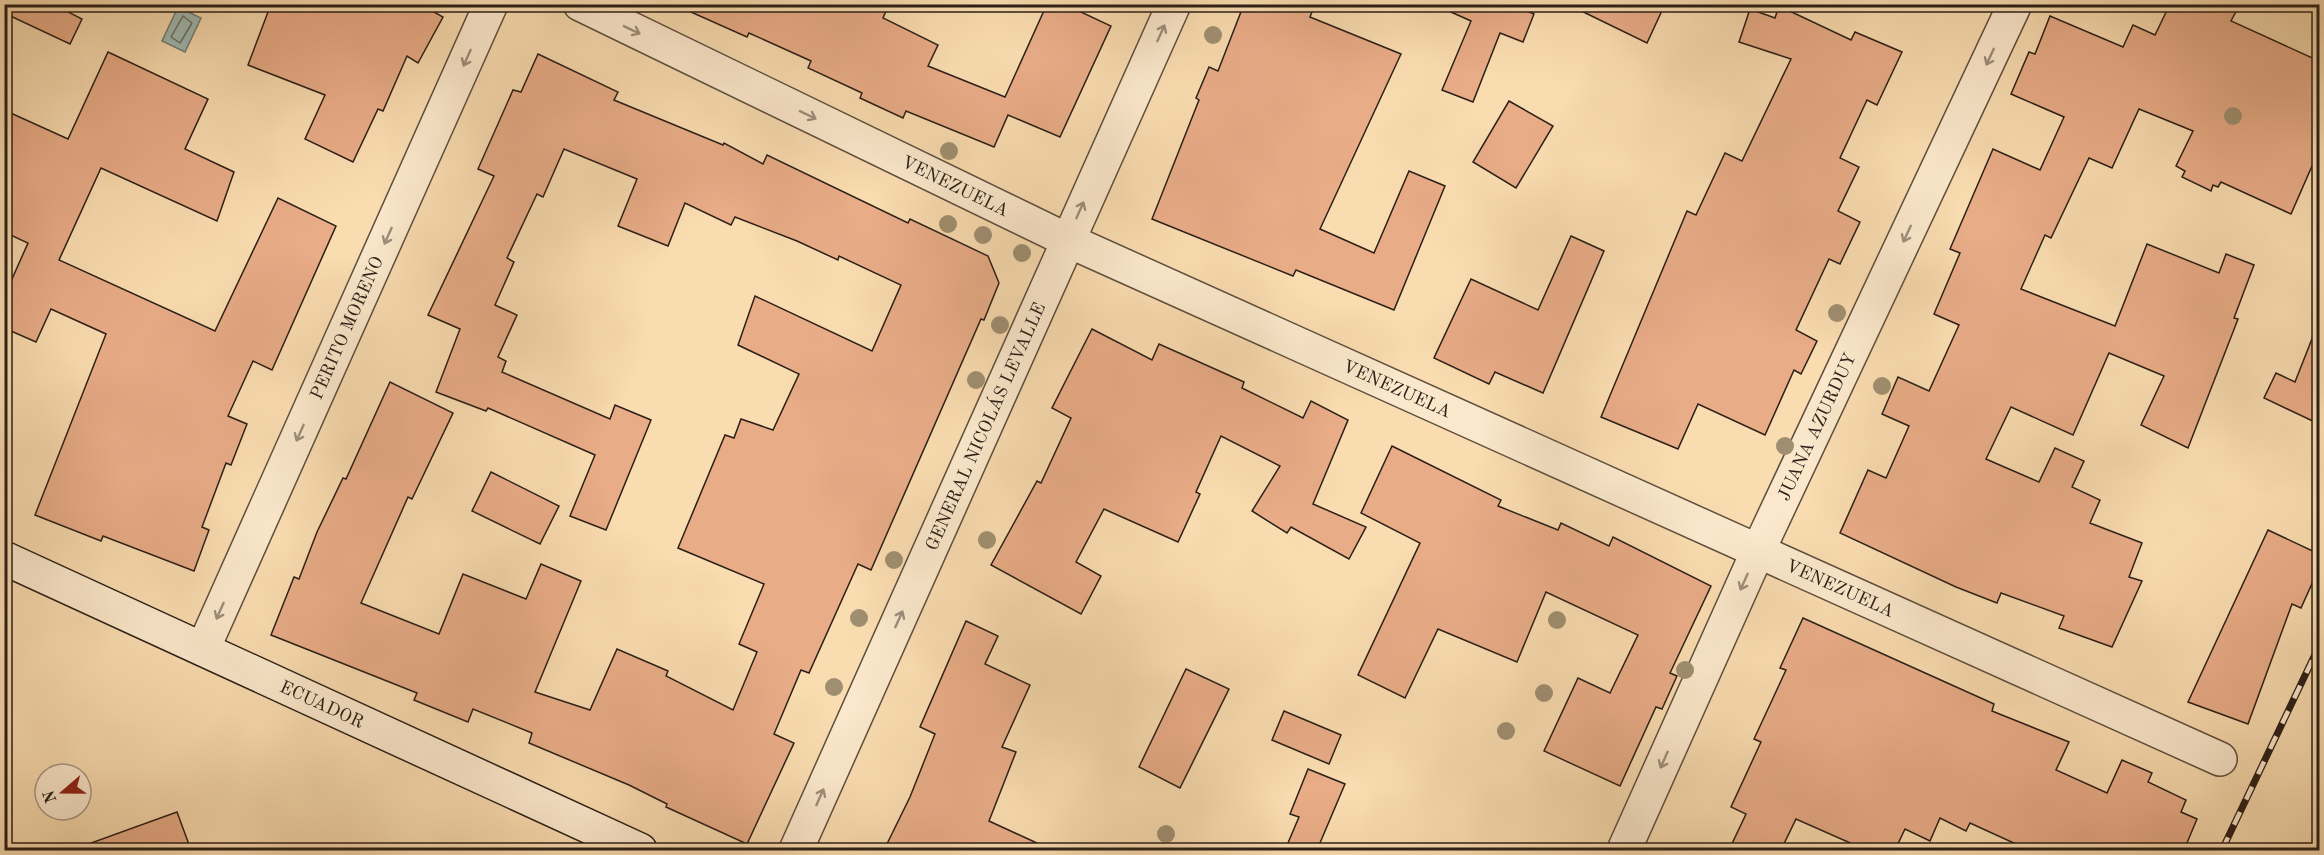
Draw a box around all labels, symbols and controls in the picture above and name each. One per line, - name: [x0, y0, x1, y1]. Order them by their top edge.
- one-way arrow: [623, 24, 641, 36]
- one-way arrow: [1156, 24, 1167, 42]
- one-way arrow: [1983, 48, 1995, 66]
- one-way arrow: [461, 49, 472, 67]
- one-way arrow: [799, 109, 817, 121]
- street label: VENEZUELA: [898, 153, 1011, 220]
- one-way arrow: [1075, 202, 1087, 220]
- one-way arrow: [1901, 225, 1912, 243]
- one-way arrow: [382, 226, 393, 245]
- street label: PERITO MORENO: [308, 254, 387, 402]
- street label: GENERAL NICOLÁS LEVALLE: [923, 300, 1049, 553]
- street label: JUANA AZURDUY: [1775, 351, 1860, 504]
- street label: VENEZUELA: [1340, 357, 1454, 422]
- one-way arrow: [294, 424, 305, 442]
- street label: VENEZUELA: [1783, 557, 1897, 621]
- one-way arrow: [1738, 573, 1749, 591]
- one-way arrow: [214, 602, 226, 620]
- one-way arrow: [894, 610, 905, 628]
- street label: ECUADOR: [277, 678, 366, 732]
- one-way arrow: [1658, 750, 1670, 768]
- north arrow: [33, 762, 93, 822]
- text: N: [41, 787, 60, 805]
- one-way arrow: [815, 788, 826, 807]

